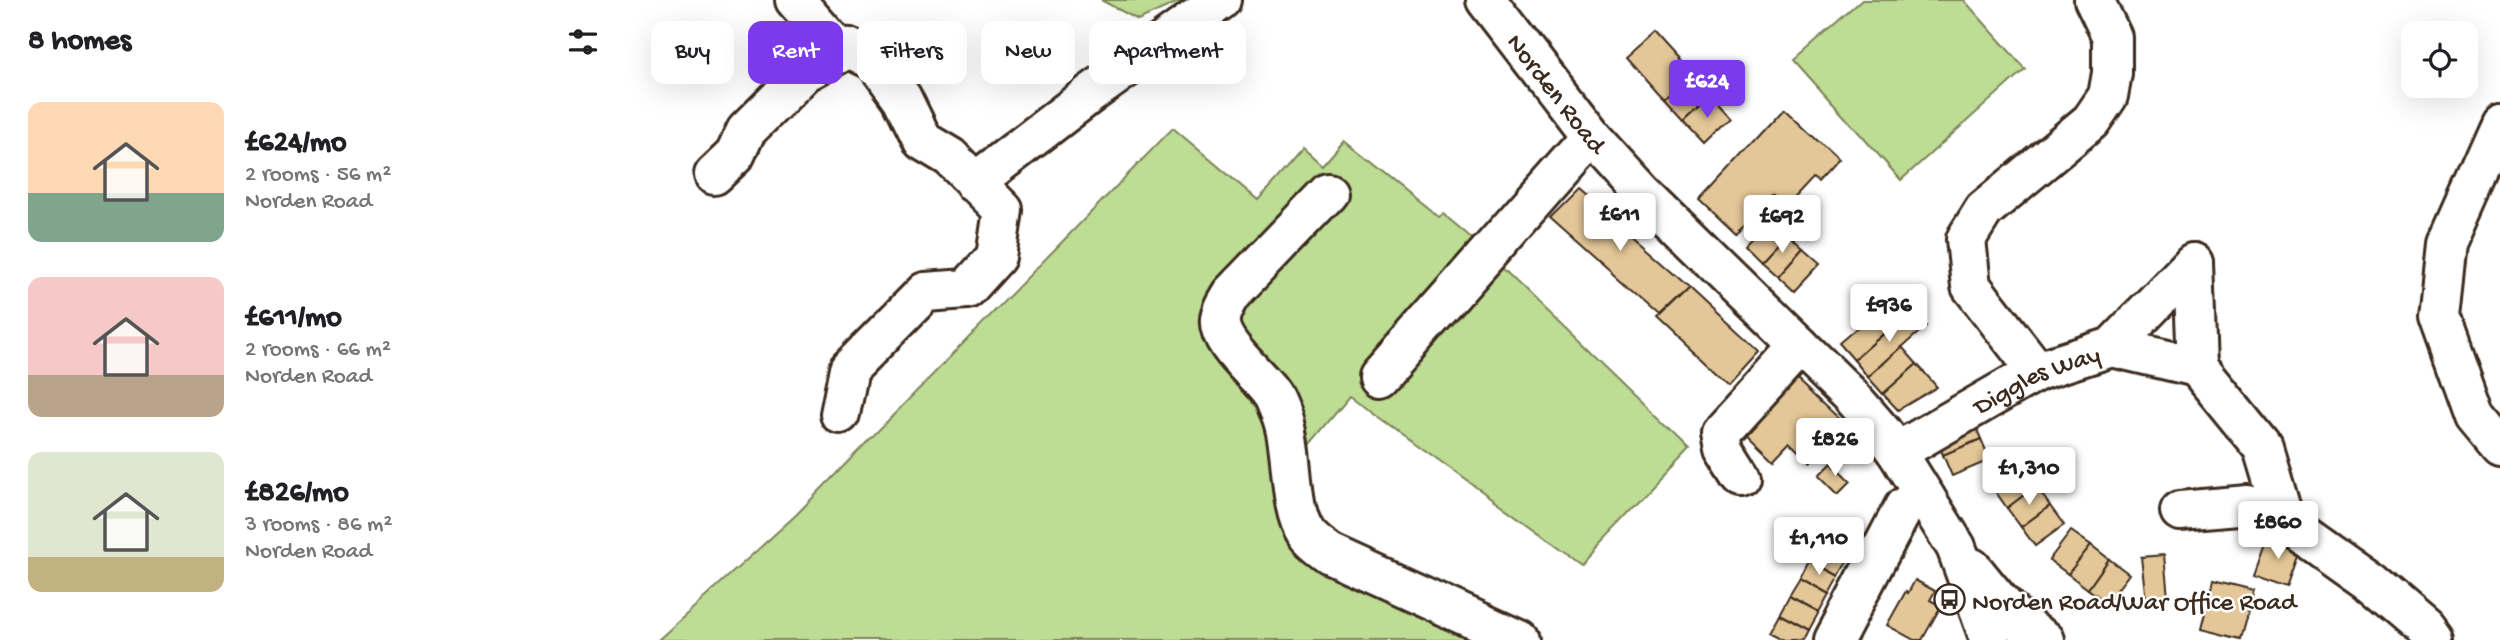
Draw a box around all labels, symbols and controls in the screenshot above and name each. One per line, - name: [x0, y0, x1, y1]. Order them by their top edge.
- chip: Buy: [651, 21, 734, 84]
- chip: Rent: [748, 21, 843, 84]
- chip: Filters: [857, 21, 967, 84]
- chip: New: [981, 21, 1075, 84]
- chip: Apartment: [1089, 21, 1246, 84]
- map controls: [2401, 21, 2478, 98]
- button: locate: [2401, 21, 2478, 98]
- icon: filters: [564, 23, 602, 61]
- text: 8 homes: [28, 25, 131, 60]
- street label: Norden Road: [1498, 29, 1612, 163]
- pin: £624: [1666, 60, 1748, 120]
- text: £624: [1685, 69, 1729, 96]
- text: £624/mo: [245, 127, 347, 162]
- icon: home: [84, 130, 168, 214]
- text: 2 rooms · 56 m²: [245, 162, 391, 189]
- text: Norden Road: [245, 189, 372, 216]
- pin: £611: [1579, 194, 1661, 253]
- pin: £692: [1741, 196, 1823, 255]
- text: £611: [1600, 202, 1640, 229]
- text: £692: [1760, 204, 1804, 231]
- pin: £936: [1848, 284, 1930, 344]
- text: £936: [1866, 293, 1912, 320]
- text: £611/mo: [245, 302, 342, 337]
- icon: home: [84, 305, 168, 389]
- text: 2 rooms · 66 m²: [245, 337, 391, 364]
- street label: Diggles Way: [1967, 341, 2105, 425]
- text: Norden Road: [245, 364, 372, 391]
- pin: £826: [1794, 419, 1876, 478]
- text: £826: [1812, 427, 1858, 454]
- pin: £1,310: [1972, 448, 2086, 507]
- text: £1,310: [1998, 456, 2060, 483]
- text: £826/mo: [245, 477, 349, 512]
- icon: home: [84, 480, 168, 564]
- pin: £860: [2237, 502, 2319, 561]
- text: £860: [2254, 510, 2302, 537]
- text: 3 rooms · 86 m²: [245, 512, 392, 539]
- pin: £1,110: [1762, 518, 1876, 577]
- text: £1,110: [1790, 526, 1848, 553]
- text: Norden Road: [245, 539, 372, 566]
- bus stop icon: Norden Road/War Office Road: [1932, 583, 1966, 617]
- place label: Norden Road/War Office Road: [1972, 589, 2298, 620]

